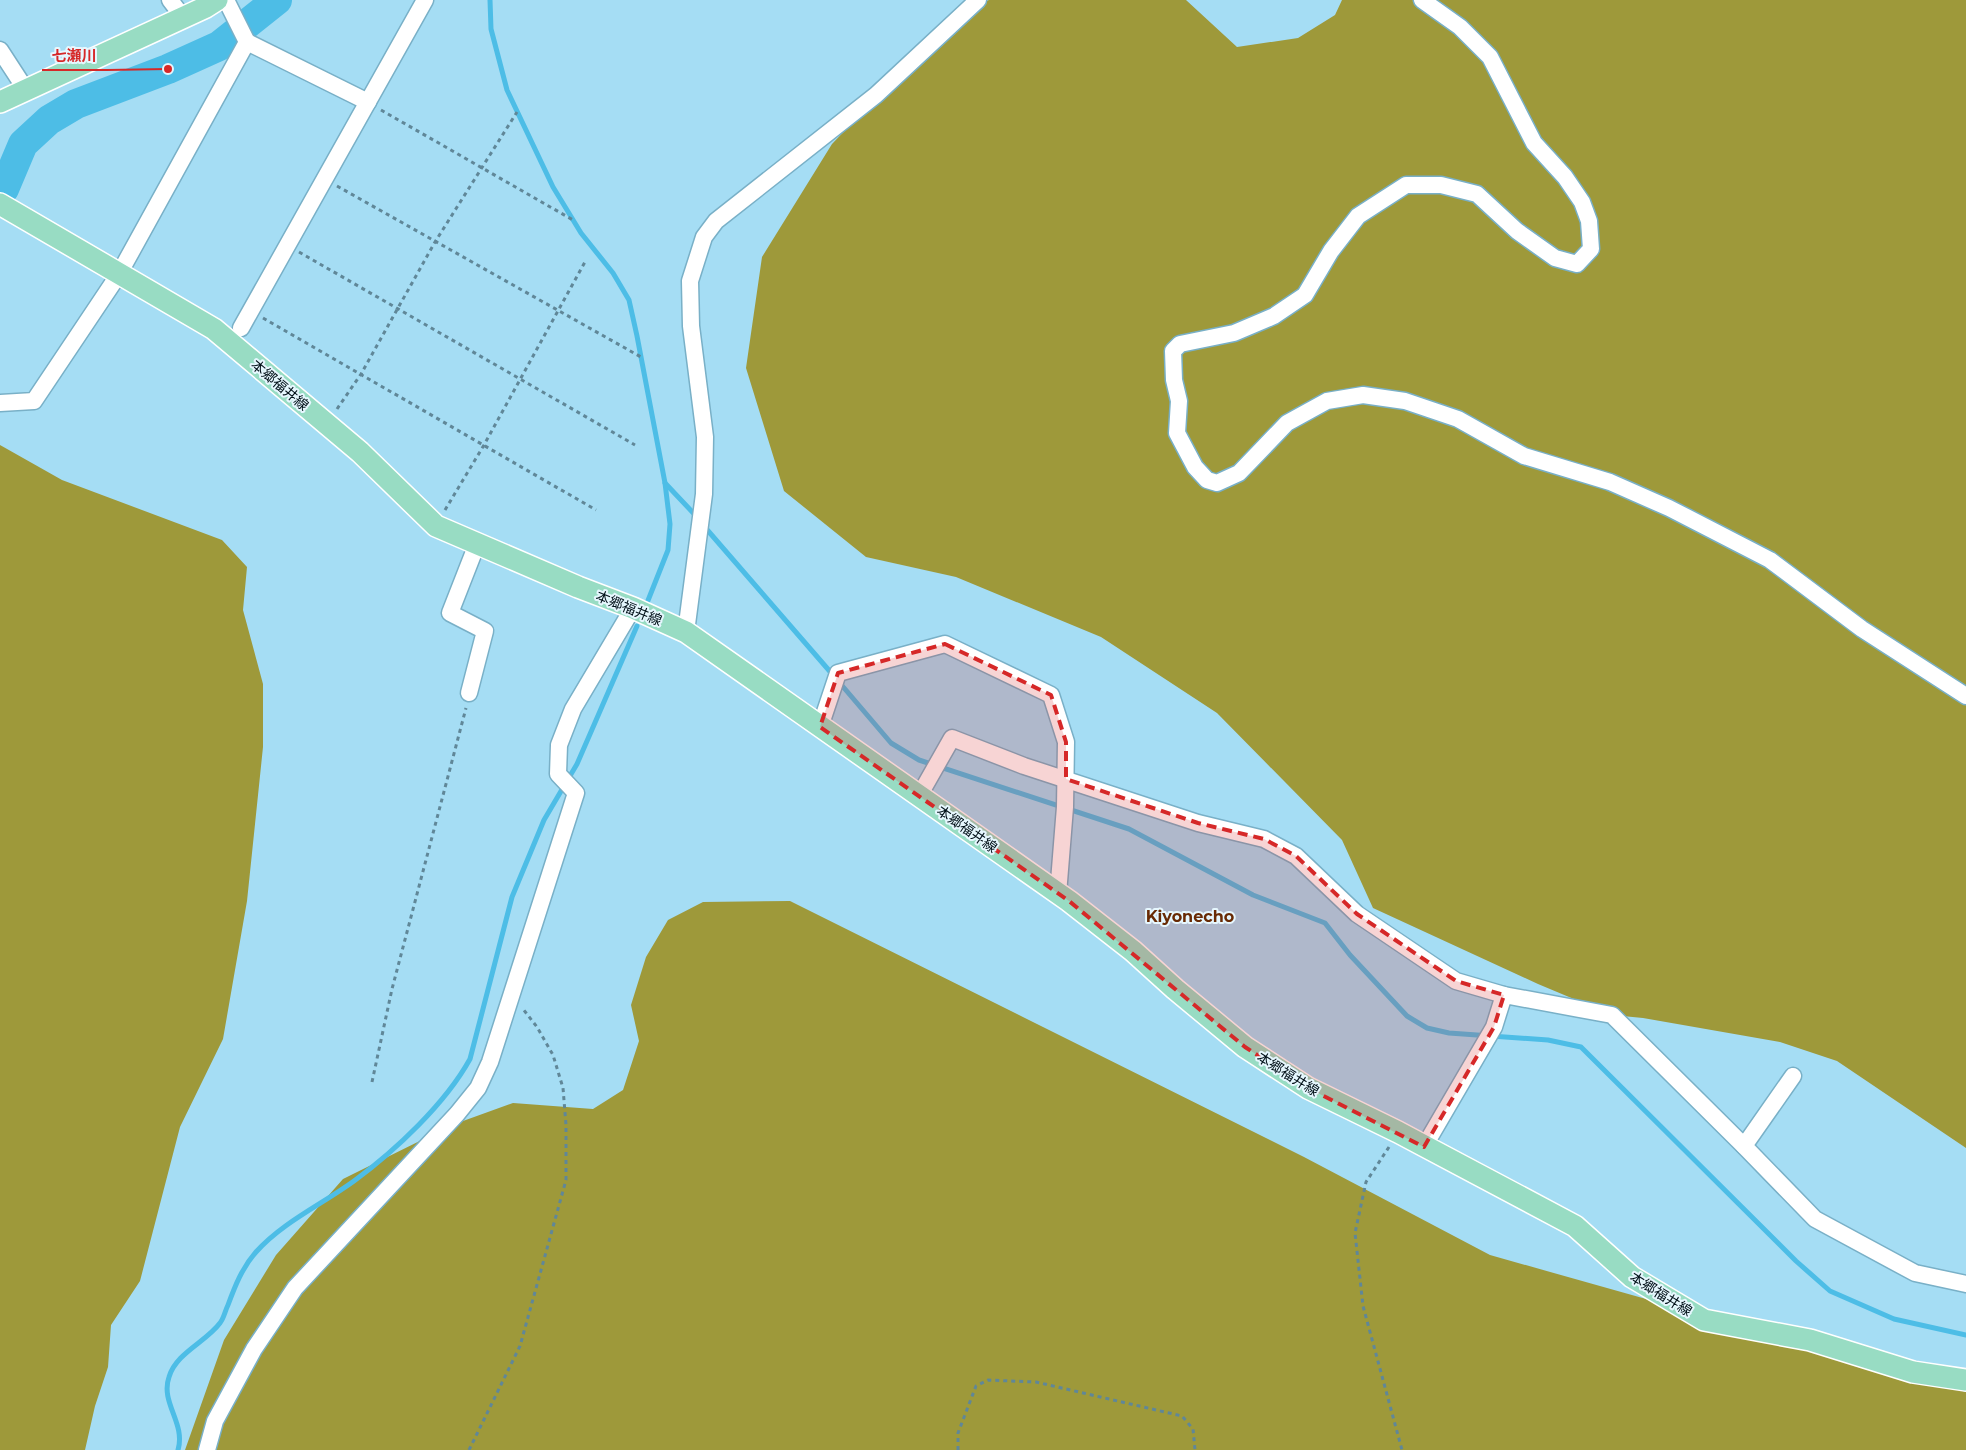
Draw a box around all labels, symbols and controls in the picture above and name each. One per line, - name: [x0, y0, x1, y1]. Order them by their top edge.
- callout: 七瀬川: [42, 40, 107, 70]
- text: 七瀬川: [51, 46, 97, 65]
- street label: 本郷福井線: [247, 356, 313, 414]
- street label: 本郷福井線: [593, 587, 665, 629]
- street label: 本郷福井線: [933, 802, 1001, 856]
- district label: Kiyonecho: [1146, 907, 1234, 926]
- street label: 本郷福井線: [1254, 1048, 1322, 1100]
- street label: 本郷福井線: [1627, 1268, 1695, 1320]

